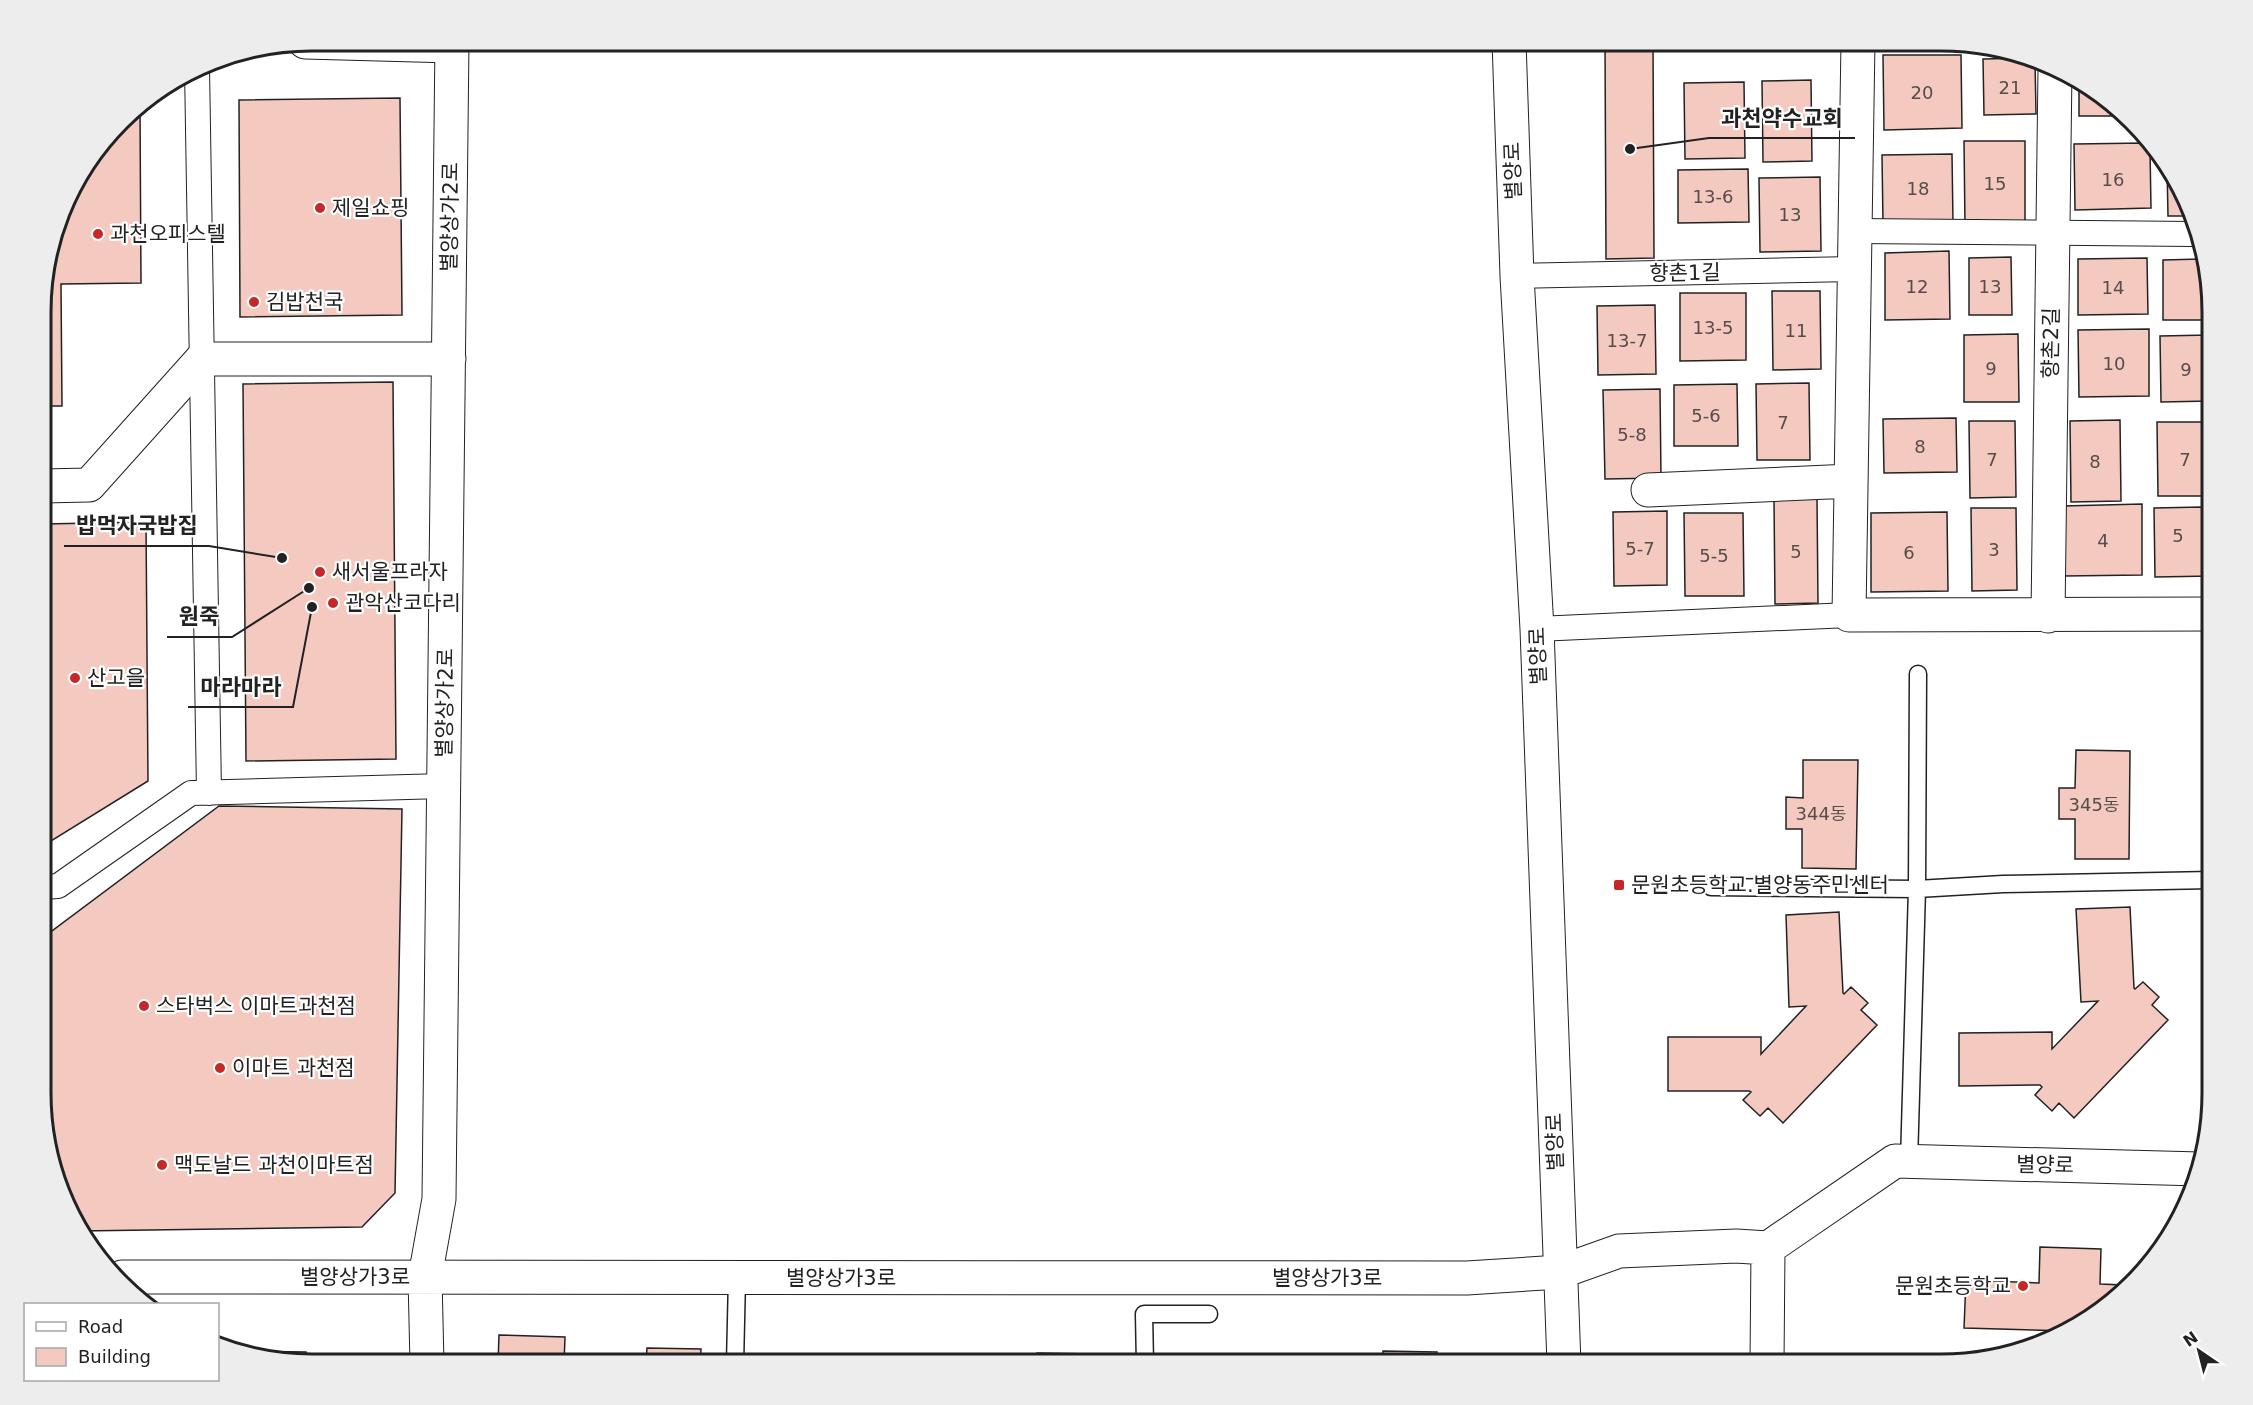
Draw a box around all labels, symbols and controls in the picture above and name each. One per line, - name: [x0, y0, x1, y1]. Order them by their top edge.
- house number: 21: [1999, 77, 2021, 98]
- house number: 20: [1911, 82, 1933, 103]
- callout: 과천약수교회: [1709, 98, 1855, 138]
- text: 과천약수교회: [1721, 106, 1843, 131]
- street label: 별양로: [1500, 142, 1526, 200]
- street label: 별양상가2로: [437, 162, 463, 272]
- house number: 16: [2102, 169, 2124, 190]
- house number: 15: [1984, 173, 2006, 194]
- house number: 18: [1907, 178, 1929, 199]
- house number: 13-6: [1693, 186, 1733, 207]
- place label: 제일쇼핑: [332, 196, 409, 220]
- marker: 제일쇼핑: [313, 201, 327, 215]
- house number: 13: [1779, 204, 1801, 225]
- place label: 과천오피스텔: [110, 222, 226, 246]
- marker: 과천오피스텔: [91, 227, 105, 241]
- street label: 향촌1길: [1649, 260, 1721, 286]
- house number: 12: [1906, 276, 1928, 297]
- house number: 13: [1979, 276, 2001, 297]
- house number: 14: [2102, 277, 2124, 298]
- place label: 김밥천국: [266, 290, 343, 314]
- marker: 김밥천국: [247, 295, 261, 309]
- street label: 향촌2길: [2038, 307, 2064, 379]
- house number: 13-5: [1693, 317, 1733, 338]
- house number: 11: [1785, 320, 1807, 341]
- house number: 13-7: [1607, 330, 1647, 351]
- house number: 10: [2103, 353, 2125, 374]
- house number: 9: [1985, 358, 1997, 379]
- house number: 9: [2180, 359, 2192, 380]
- house number: 5-6: [1691, 405, 1721, 426]
- house number: 7: [1777, 412, 1789, 433]
- house number: 5-8: [1617, 424, 1647, 445]
- house number: 8: [1914, 436, 1926, 457]
- house number: 7: [1986, 449, 1998, 470]
- house number: 7: [2179, 449, 2191, 470]
- house number: 8: [2089, 451, 2101, 472]
- callout: 밥먹자국밥집: [64, 506, 209, 546]
- text: 밥먹자국밥집: [76, 513, 198, 538]
- house number: 5: [2172, 525, 2184, 546]
- house number: 4: [2097, 530, 2109, 551]
- house number: 5-7: [1625, 538, 1655, 559]
- house number: 3: [1988, 539, 2000, 560]
- house number: 5: [1790, 541, 1802, 562]
- house number: 6: [1903, 542, 1915, 563]
- house number: 5-5: [1699, 545, 1729, 566]
- place label: 새서울프라자: [332, 560, 448, 584]
- marker: 새서울프라자: [313, 565, 327, 579]
- place label: 관악산코다리: [345, 591, 461, 615]
- marker: 관악산코다리: [326, 596, 340, 610]
- callout: 원죽: [167, 597, 232, 637]
- text: 원죽: [179, 604, 219, 629]
- street label: 별양로: [1525, 627, 1551, 685]
- street label: 별양상가2로: [432, 648, 458, 758]
- place label: 산고을: [87, 666, 145, 690]
- callout: 마라마라: [188, 667, 293, 707]
- marker: 산고을: [68, 671, 82, 685]
- text: 마라마라: [201, 675, 281, 700]
- house number: 345동: [2069, 794, 2119, 815]
- house number: 344동: [1796, 803, 1846, 824]
- place label: 문원초등학교.별양동주민센터: [1631, 873, 1889, 897]
- marker: 문원초등학교.별양동주민센터: [1612, 878, 1626, 892]
- place label: 스타벅스 이마트과천점: [156, 994, 356, 1018]
- marker: 스타벅스 이마트과천점: [137, 999, 151, 1013]
- place label: 이마트 과천점: [232, 1056, 355, 1080]
- marker: 이마트 과천점: [213, 1061, 227, 1075]
- street label: 별양로: [1542, 1113, 1568, 1171]
- street label: 별양로: [2016, 1152, 2074, 1178]
- place label: 맥도날드 과천이마트점: [174, 1153, 374, 1177]
- marker: 맥도날드 과천이마트점: [155, 1158, 169, 1172]
- street label: 별양상가3로: [300, 1265, 410, 1289]
- street label: 별양상가3로: [786, 1266, 896, 1290]
- street label: 별양상가3로: [1272, 1266, 1382, 1290]
- place label: 문원초등학교: [1895, 1274, 2011, 1298]
- marker: 문원초등학교: [2016, 1279, 2030, 1293]
- legend: [24, 1303, 219, 1381]
- text: Road: [78, 1316, 123, 1337]
- north arrow: [2169, 1321, 2229, 1381]
- text: N: [2180, 1328, 2202, 1351]
- text: Building: [78, 1346, 151, 1367]

